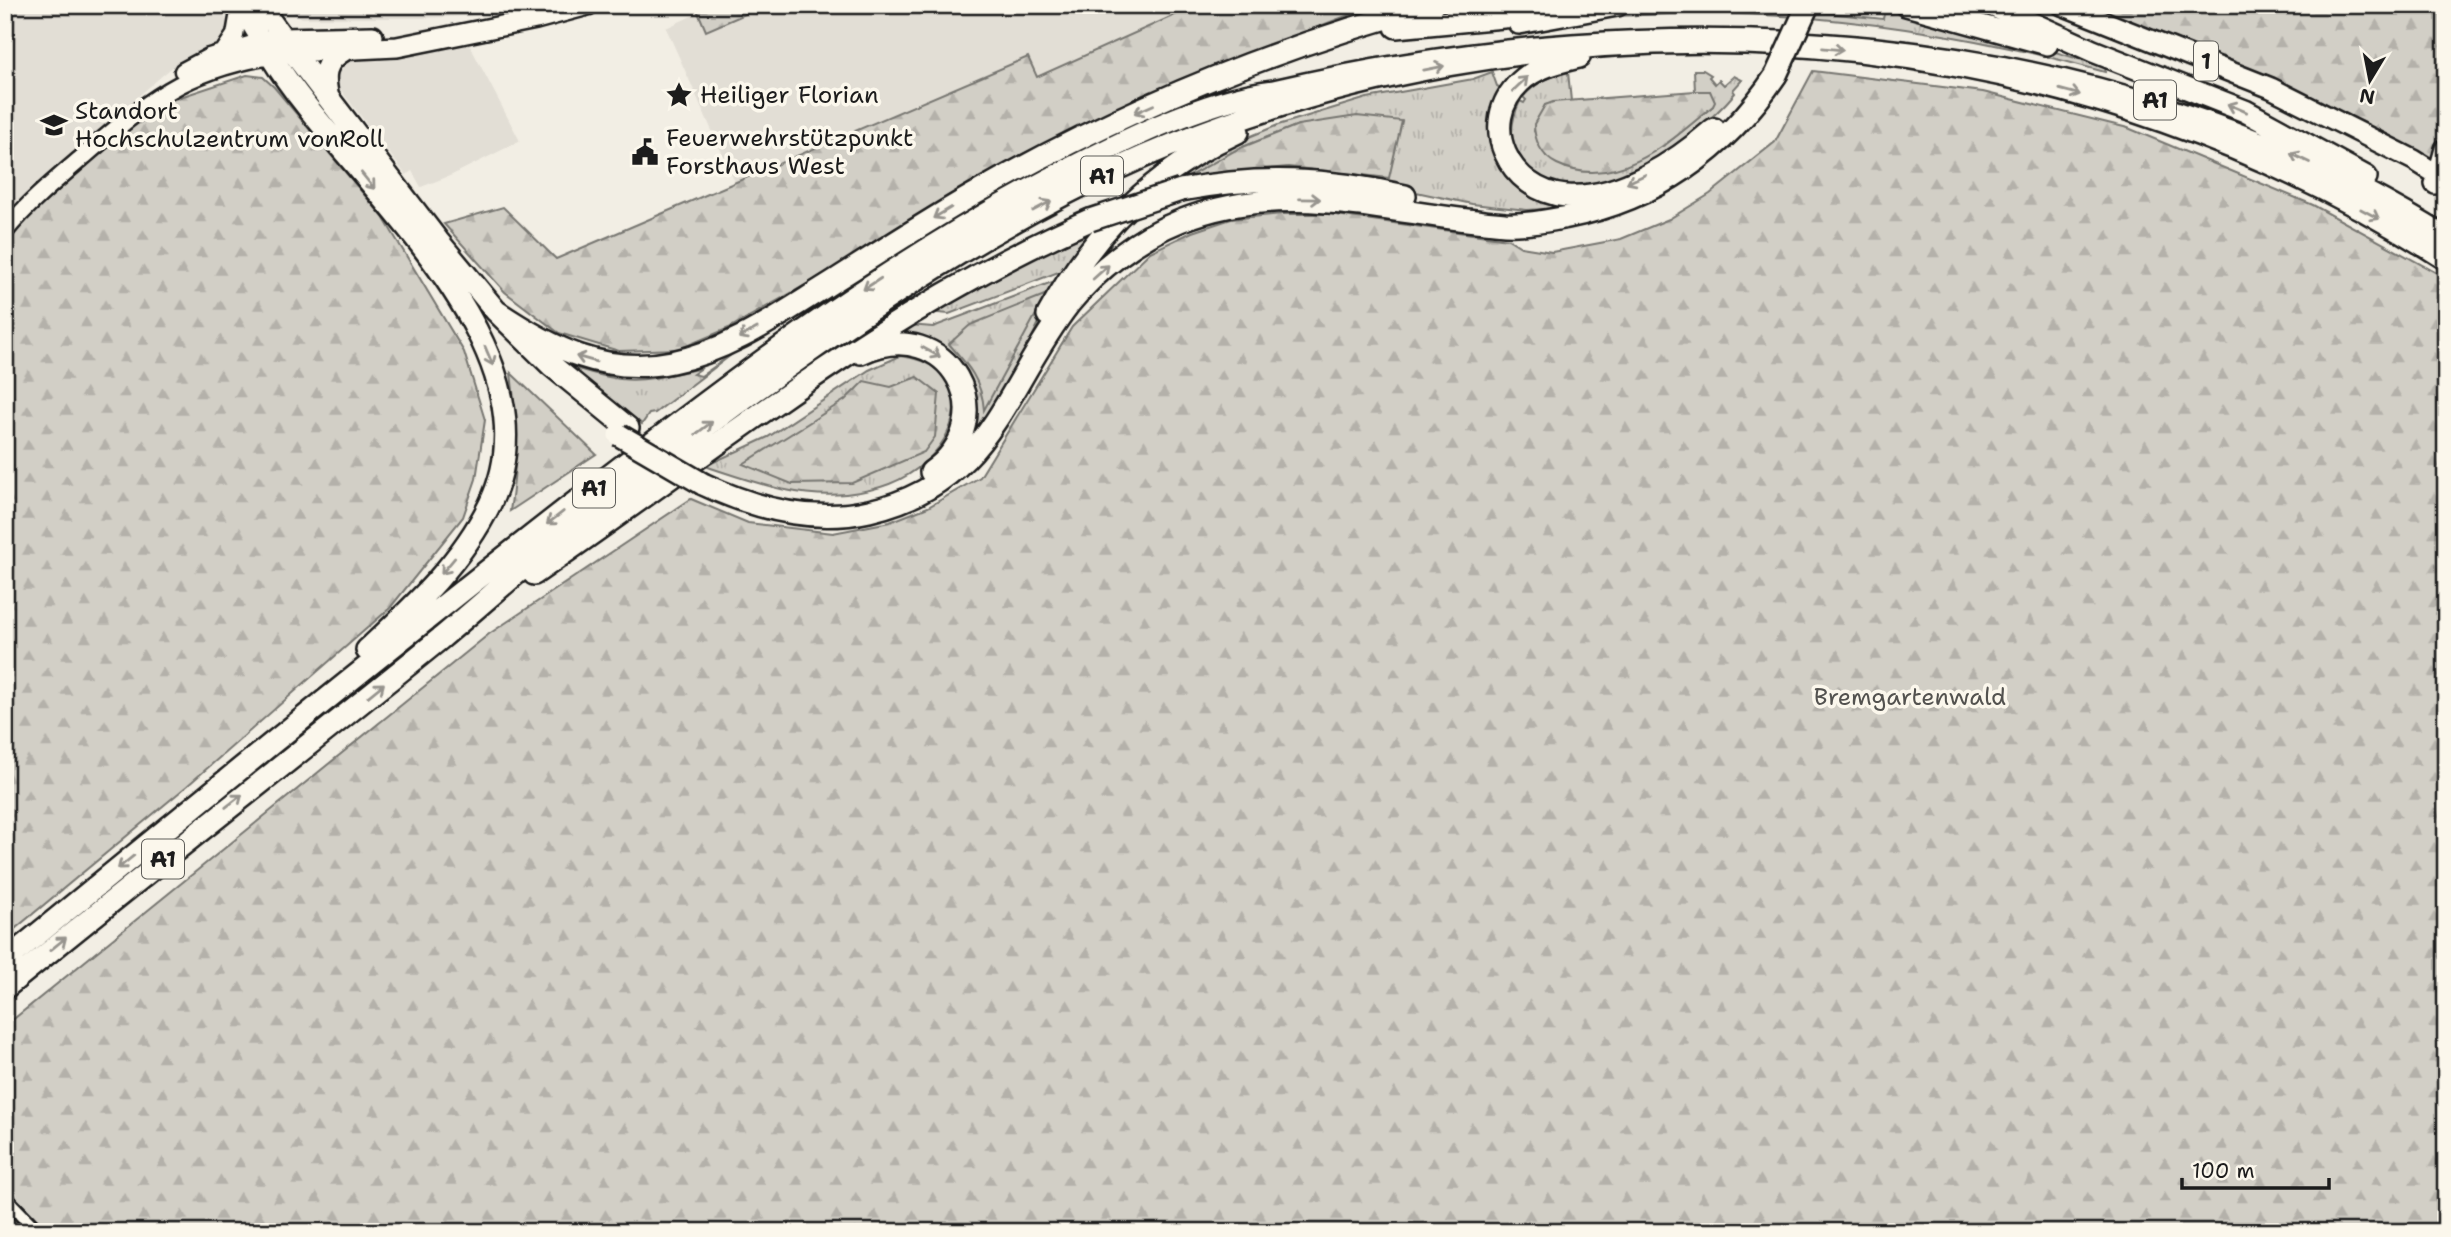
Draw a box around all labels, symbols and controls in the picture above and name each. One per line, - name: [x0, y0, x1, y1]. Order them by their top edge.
- road number: 1: [2194, 41, 2218, 80]
- one-way arrow: [1821, 42, 1844, 55]
- north arrow: [2336, 46, 2406, 116]
- one-way arrow: [1422, 61, 1445, 75]
- one-way arrow: [1511, 76, 1528, 93]
- place label: Heiliger Florian: [700, 79, 879, 111]
- place icon: Heiliger Florian: [664, 80, 694, 110]
- road number: A1: [2134, 80, 2176, 120]
- text: N: [2358, 83, 2377, 110]
- one-way arrow: [2058, 86, 2080, 99]
- place label: Standort Hochschulzentrum vonRoll: [75, 95, 385, 155]
- one-way arrow: [2227, 100, 2248, 113]
- one-way arrow: [1133, 103, 1155, 116]
- school or university icon: Standort Hochschulzentrum vonRoll: [39, 110, 69, 140]
- place label: Feuerwehrstützpunkt Forsthaus West: [666, 122, 914, 182]
- public building icon: Feuerwehrstützpunkt Forsthaus West: [630, 137, 660, 167]
- one-way arrow: [2290, 151, 2311, 164]
- road number: A1: [1081, 156, 1123, 196]
- one-way arrow: [360, 171, 375, 189]
- one-way arrow: [1625, 174, 1646, 187]
- one-way arrow: [1299, 193, 1322, 206]
- one-way arrow: [1031, 199, 1052, 212]
- one-way arrow: [932, 207, 952, 221]
- one-way arrow: [2360, 207, 2380, 221]
- one-way arrow: [1092, 263, 1109, 280]
- one-way arrow: [863, 276, 882, 291]
- one-way arrow: [739, 326, 759, 340]
- one-way arrow: [484, 345, 497, 367]
- one-way arrow: [920, 345, 941, 359]
- one-way arrow: [575, 352, 598, 365]
- one-way arrow: [694, 421, 713, 436]
- road number: A1: [573, 468, 615, 508]
- one-way arrow: [547, 511, 565, 526]
- one-way arrow: [440, 557, 456, 575]
- park label: Bremgartenwald: [1814, 681, 2006, 713]
- one-way arrow: [366, 682, 384, 697]
- one-way arrow: [225, 793, 243, 808]
- road number: A1: [142, 839, 184, 878]
- one-way arrow: [117, 854, 135, 870]
- one-way arrow: [48, 937, 66, 952]
- scale bar: [2182, 1146, 2328, 1190]
- text: 100 m: [2192, 1157, 2255, 1185]

